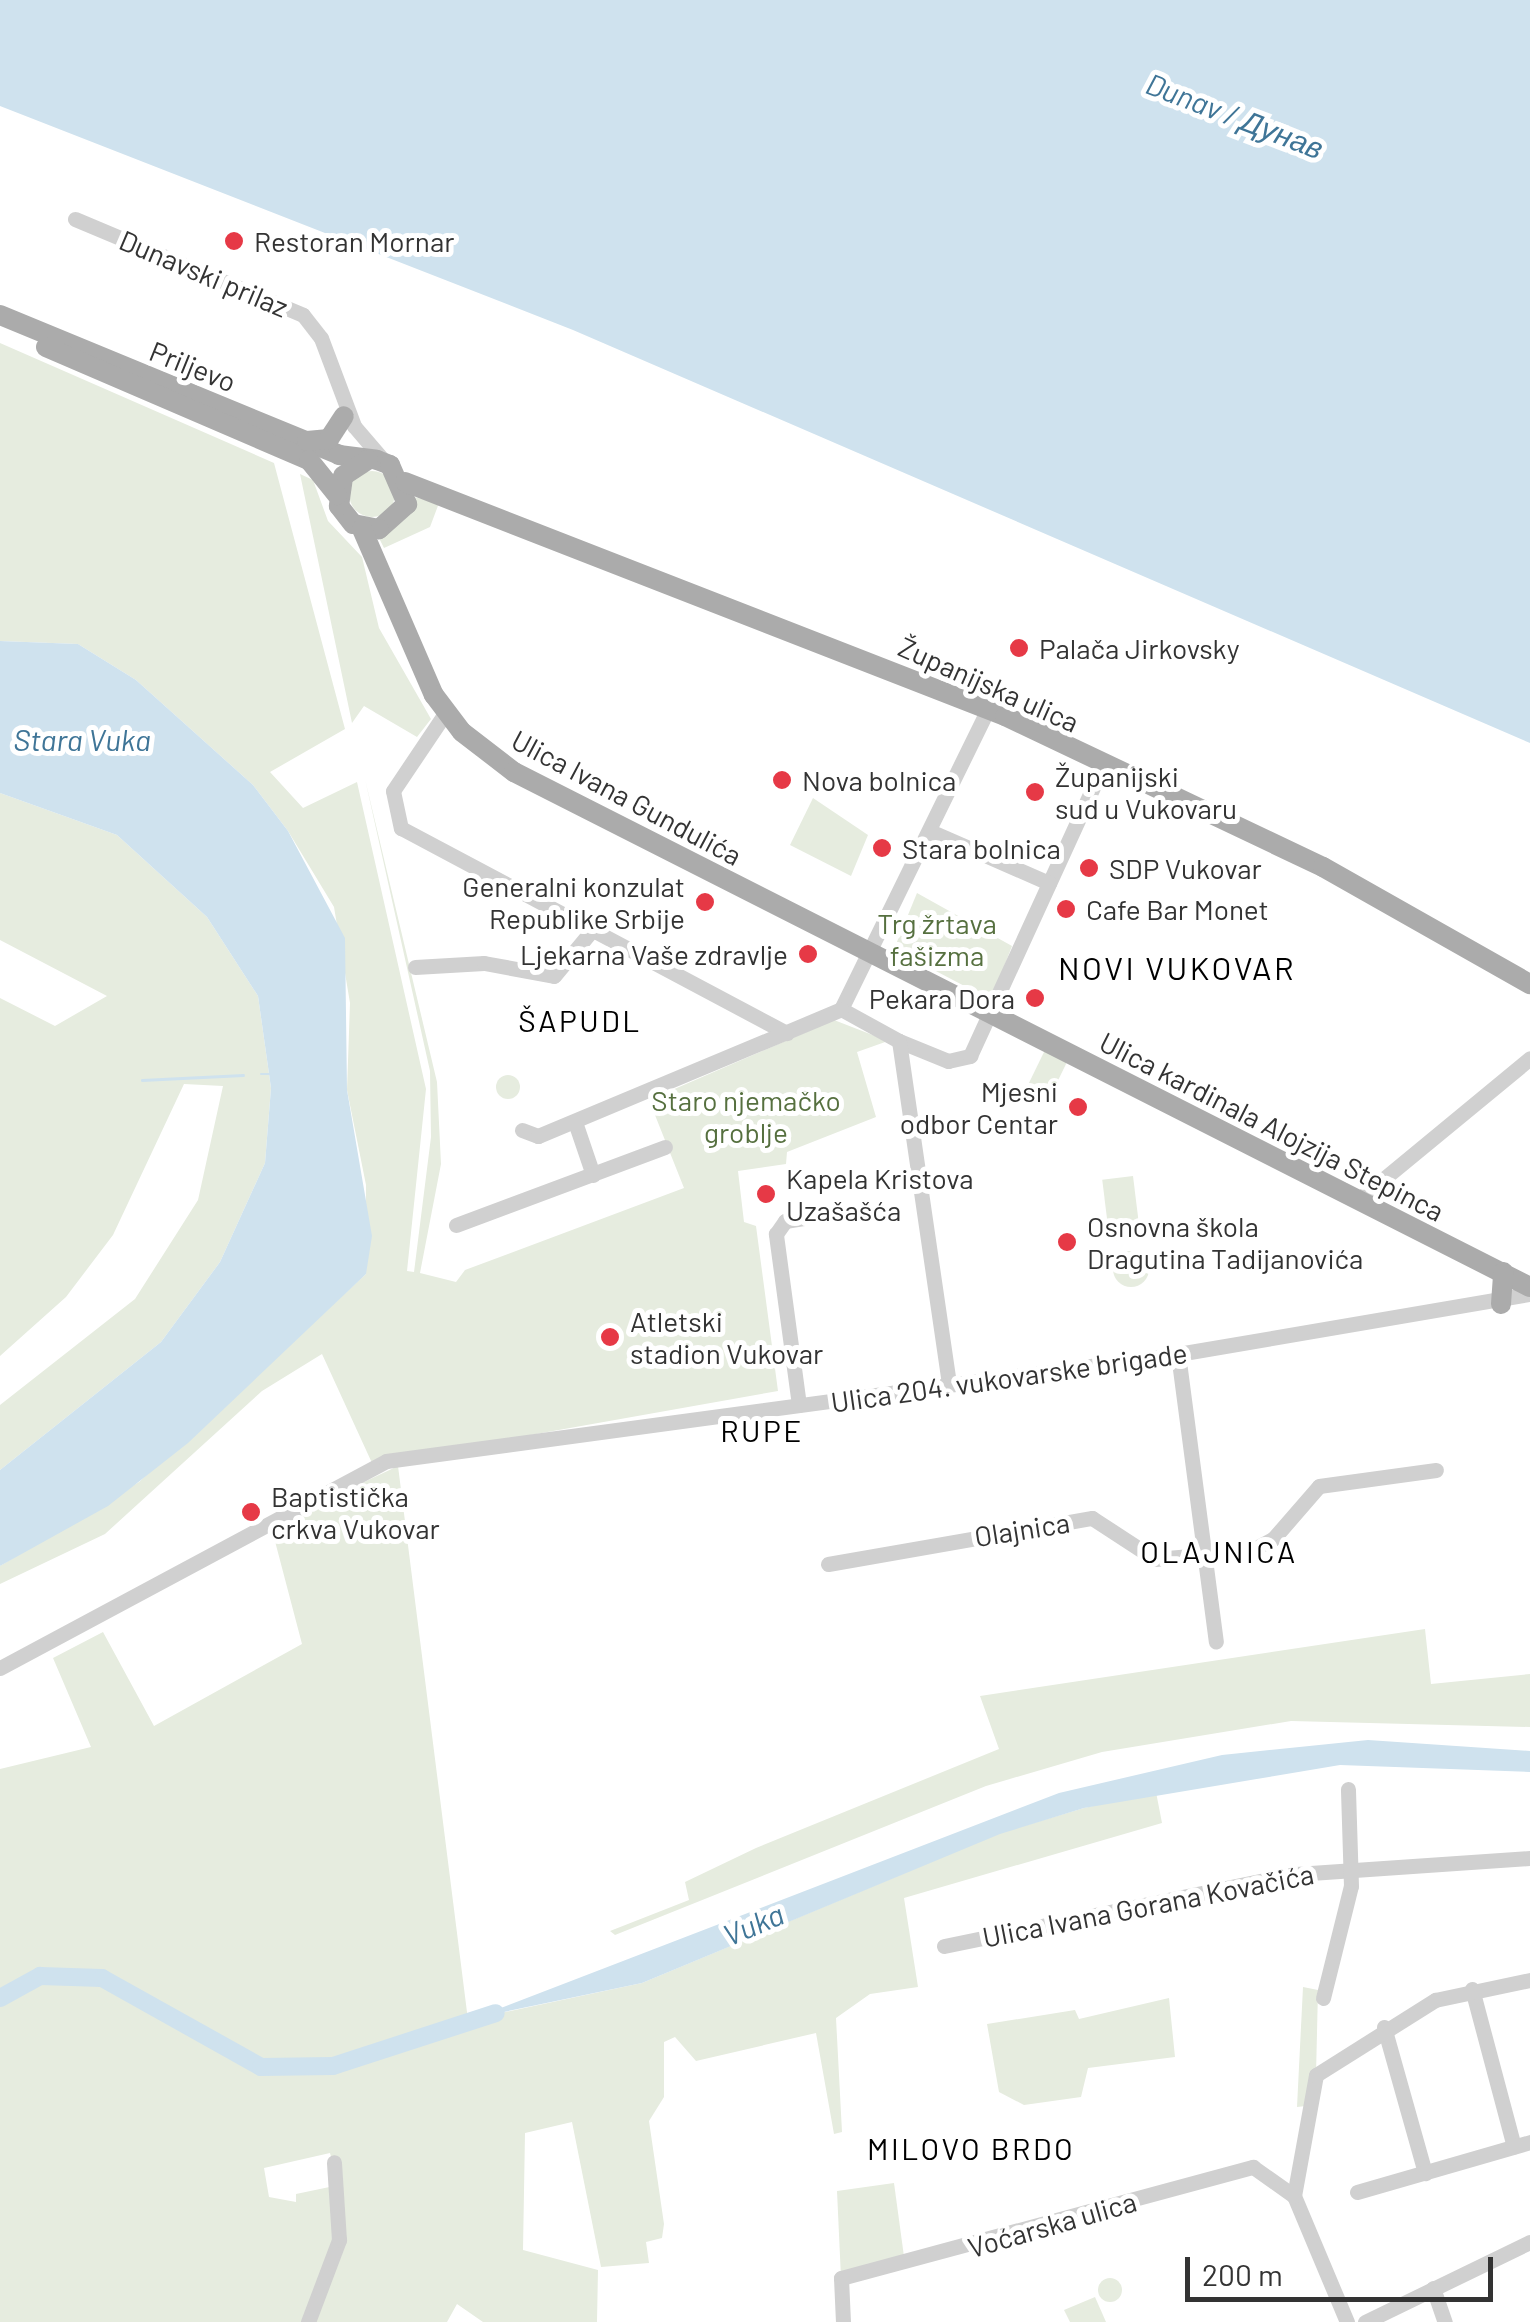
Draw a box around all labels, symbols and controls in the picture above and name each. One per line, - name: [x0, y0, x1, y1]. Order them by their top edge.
- water label: Dunav / Дунав: [1141, 65, 1329, 165]
- street label: Dunavski prilaz: [115, 222, 293, 324]
- place label: Restoran Mornar: [254, 224, 454, 258]
- marker: Restoran Mornar: [223, 230, 245, 252]
- street label: Priljevo: [145, 334, 241, 398]
- street label: Županijska ulica: [894, 629, 1084, 739]
- place label: Palača Jirkovsky: [1039, 631, 1240, 665]
- marker: Palača Jirkovsky: [1008, 637, 1030, 659]
- water label: Stara Vuka: [13, 721, 151, 757]
- street label: Ulica Ivana Gundulića: [506, 722, 748, 872]
- place label: Županijski sud u Vukovaru: [1055, 759, 1237, 825]
- place label: Nova bolnica: [802, 763, 956, 797]
- marker: Nova bolnica: [771, 769, 793, 791]
- marker: Županijski sud u Vukovaru: [1024, 781, 1046, 803]
- place label: Stara bolnica: [902, 831, 1061, 865]
- marker: Stara bolnica: [871, 837, 893, 859]
- place label: SDP Vukovar: [1109, 851, 1262, 885]
- marker: SDP Vukovar: [1078, 857, 1100, 879]
- place label: Generalni konzulat Republike Srbije: [462, 869, 685, 935]
- marker: Generalni konzulat Republike Srbije: [694, 891, 716, 913]
- place label: Cafe Bar Monet: [1086, 892, 1269, 926]
- marker: Cafe Bar Monet: [1055, 898, 1077, 920]
- park label: Trg žrtava fašizma: [877, 906, 997, 972]
- place label: Ljekarna Vaše zdravlje: [520, 937, 788, 971]
- marker: Ljekarna Vaše zdravlje: [797, 943, 819, 965]
- district label: NOVI VUKOVAR: [1058, 948, 1296, 986]
- place label: Pekara Dora: [869, 981, 1015, 1015]
- marker: Pekara Dora: [1024, 987, 1046, 1009]
- district label: ŠAPUDL: [518, 1002, 642, 1038]
- street label: Ulica kardinala Alojzija Stepinca: [1094, 1024, 1450, 1228]
- place label: Mjesni odbor Centar: [900, 1074, 1058, 1140]
- park label: Staro njemačko groblje: [651, 1083, 841, 1149]
- marker: Mjesni odbor Centar: [1067, 1096, 1089, 1118]
- place label: Kapela Kristova Uzašašća: [786, 1161, 974, 1227]
- marker: Kapela Kristova Uzašašća: [755, 1183, 777, 1205]
- place label: Osnovna škola Dragutina Tadijanovića: [1087, 1209, 1363, 1275]
- marker: Osnovna škola Dragutina Tadijanovića: [1056, 1231, 1078, 1253]
- place label: Atletski stadion Vukovar: [630, 1304, 823, 1370]
- marker: Atletski stadion Vukovar: [599, 1326, 621, 1348]
- street label: Ulica 204. vukovarske brigade: [829, 1335, 1189, 1419]
- district label: RUPE: [720, 1412, 804, 1448]
- place label: Baptistička crkva Vukovar: [271, 1479, 440, 1545]
- marker: Baptistička crkva Vukovar: [240, 1501, 262, 1523]
- street label: Olajnica: [972, 1505, 1072, 1553]
- district label: OLAJNICA: [1140, 1533, 1298, 1569]
- street label: Ulica Ivana Gorana Kovačića: [979, 1856, 1317, 1954]
- water label: Vuka: [717, 1895, 789, 1953]
- district label: MILOVO BRDO: [867, 2130, 1075, 2166]
- street label: Voćarska ulica: [964, 2184, 1140, 2264]
- scale bar: [1190, 2237, 1498, 2299]
- text: 200 m: [1202, 2256, 1283, 2292]

